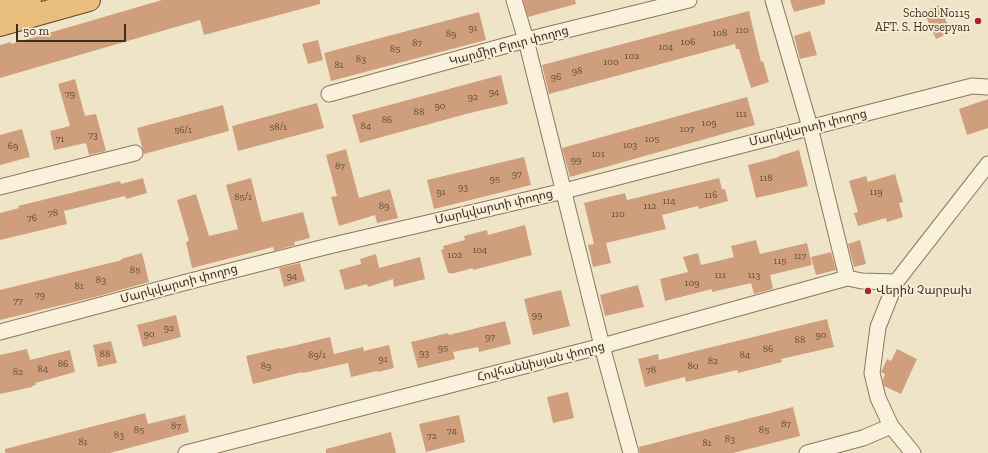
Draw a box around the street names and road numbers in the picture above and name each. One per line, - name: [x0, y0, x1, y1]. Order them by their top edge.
- street label: Կարմիր Բլուր փողոց: [448, 23, 570, 69]
- street label: Մարկվարտի փողոց: [748, 106, 868, 150]
- street label: Մարկվարտի փողոց: [434, 186, 554, 228]
- street label: Մարկվարտի փողոց: [119, 261, 239, 307]
- street label: Հովհաննիսյան փողոց: [476, 339, 606, 385]

